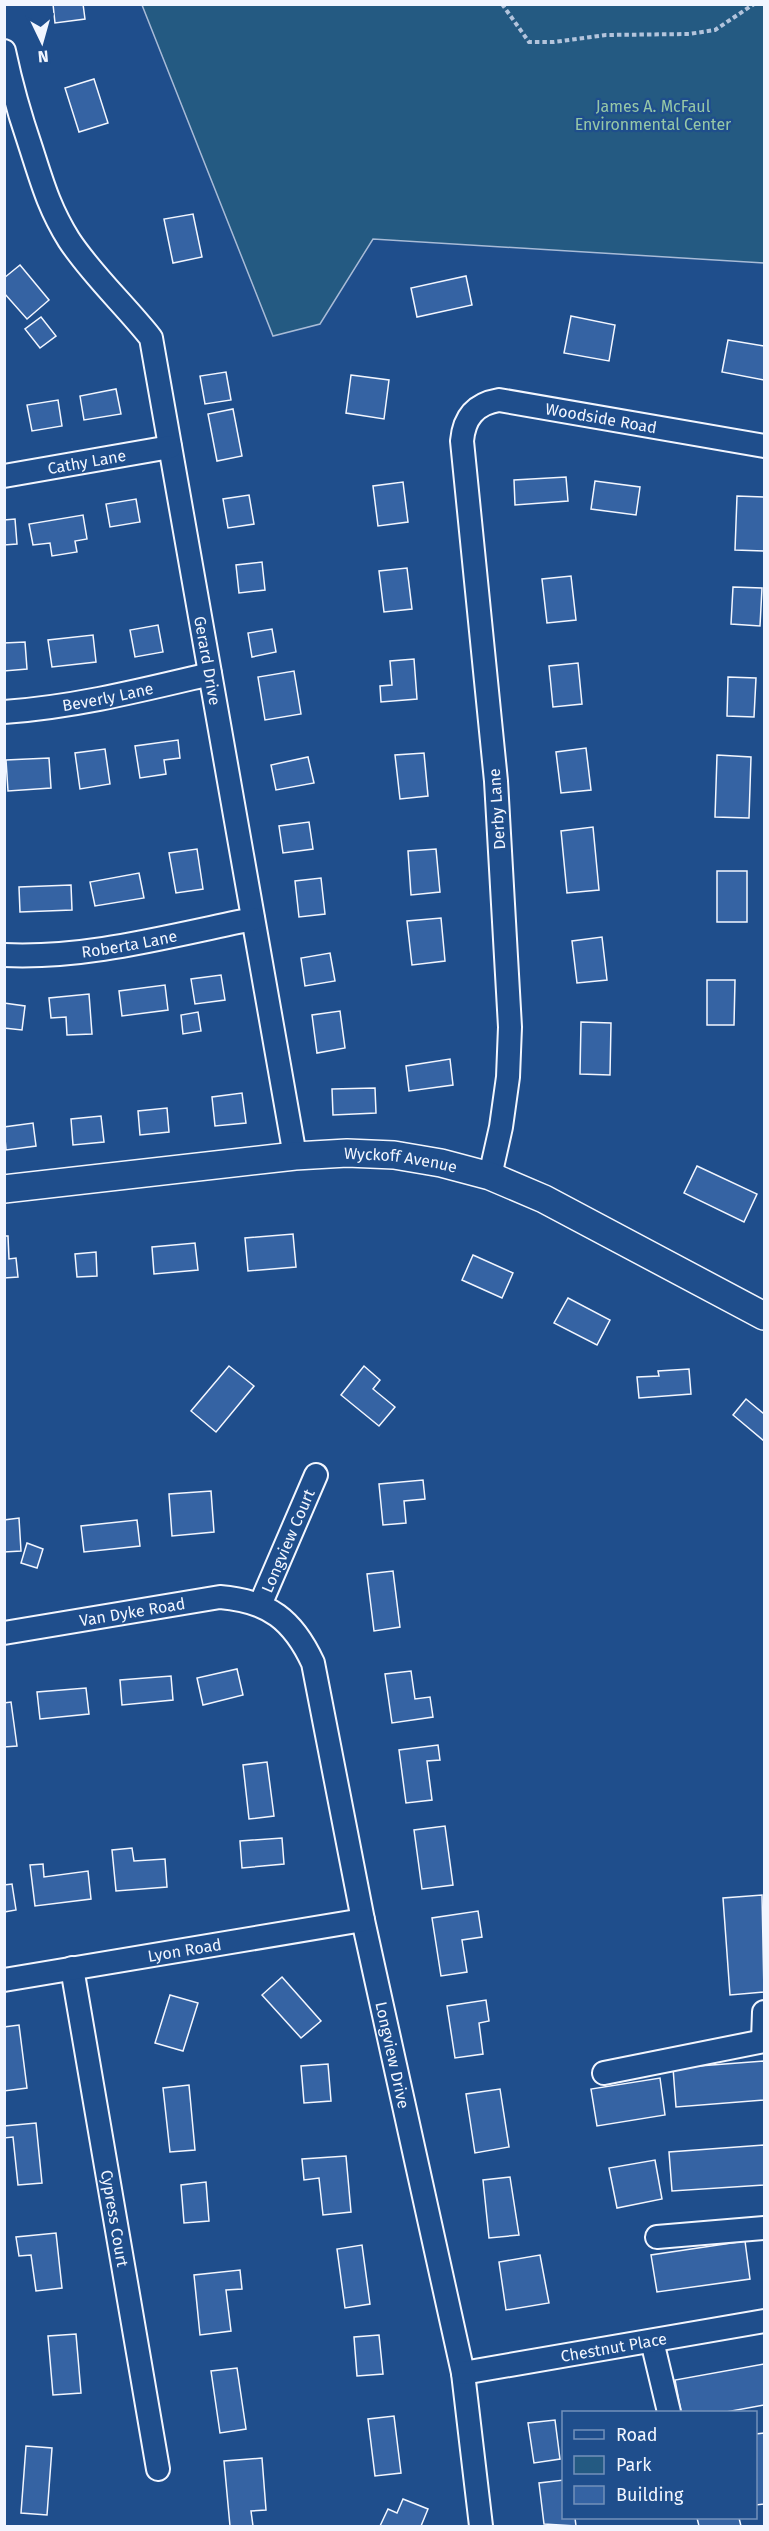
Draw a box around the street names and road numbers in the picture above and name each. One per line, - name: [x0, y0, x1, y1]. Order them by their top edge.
- street label: Woodside Road: [544, 399, 658, 437]
- street label: Cathy Lane: [46, 445, 127, 478]
- street label: Gerard Drive: [191, 614, 225, 707]
- street label: Beverly Lane: [61, 678, 155, 715]
- street label: Derby Lane: [485, 768, 509, 850]
- street label: Roberta Lane: [80, 926, 179, 961]
- street label: Wyckoff Avenue: [344, 1143, 459, 1176]
- street label: Longview Court: [257, 1486, 318, 1595]
- street label: Van Dyke Road: [78, 1593, 186, 1630]
- street label: Lyon Road: [146, 1934, 223, 1965]
- street label: Longview Drive: [372, 2000, 414, 2110]
- street label: Cypress Court: [97, 2168, 133, 2269]
- street label: Chestnut Place: [559, 2328, 668, 2365]

